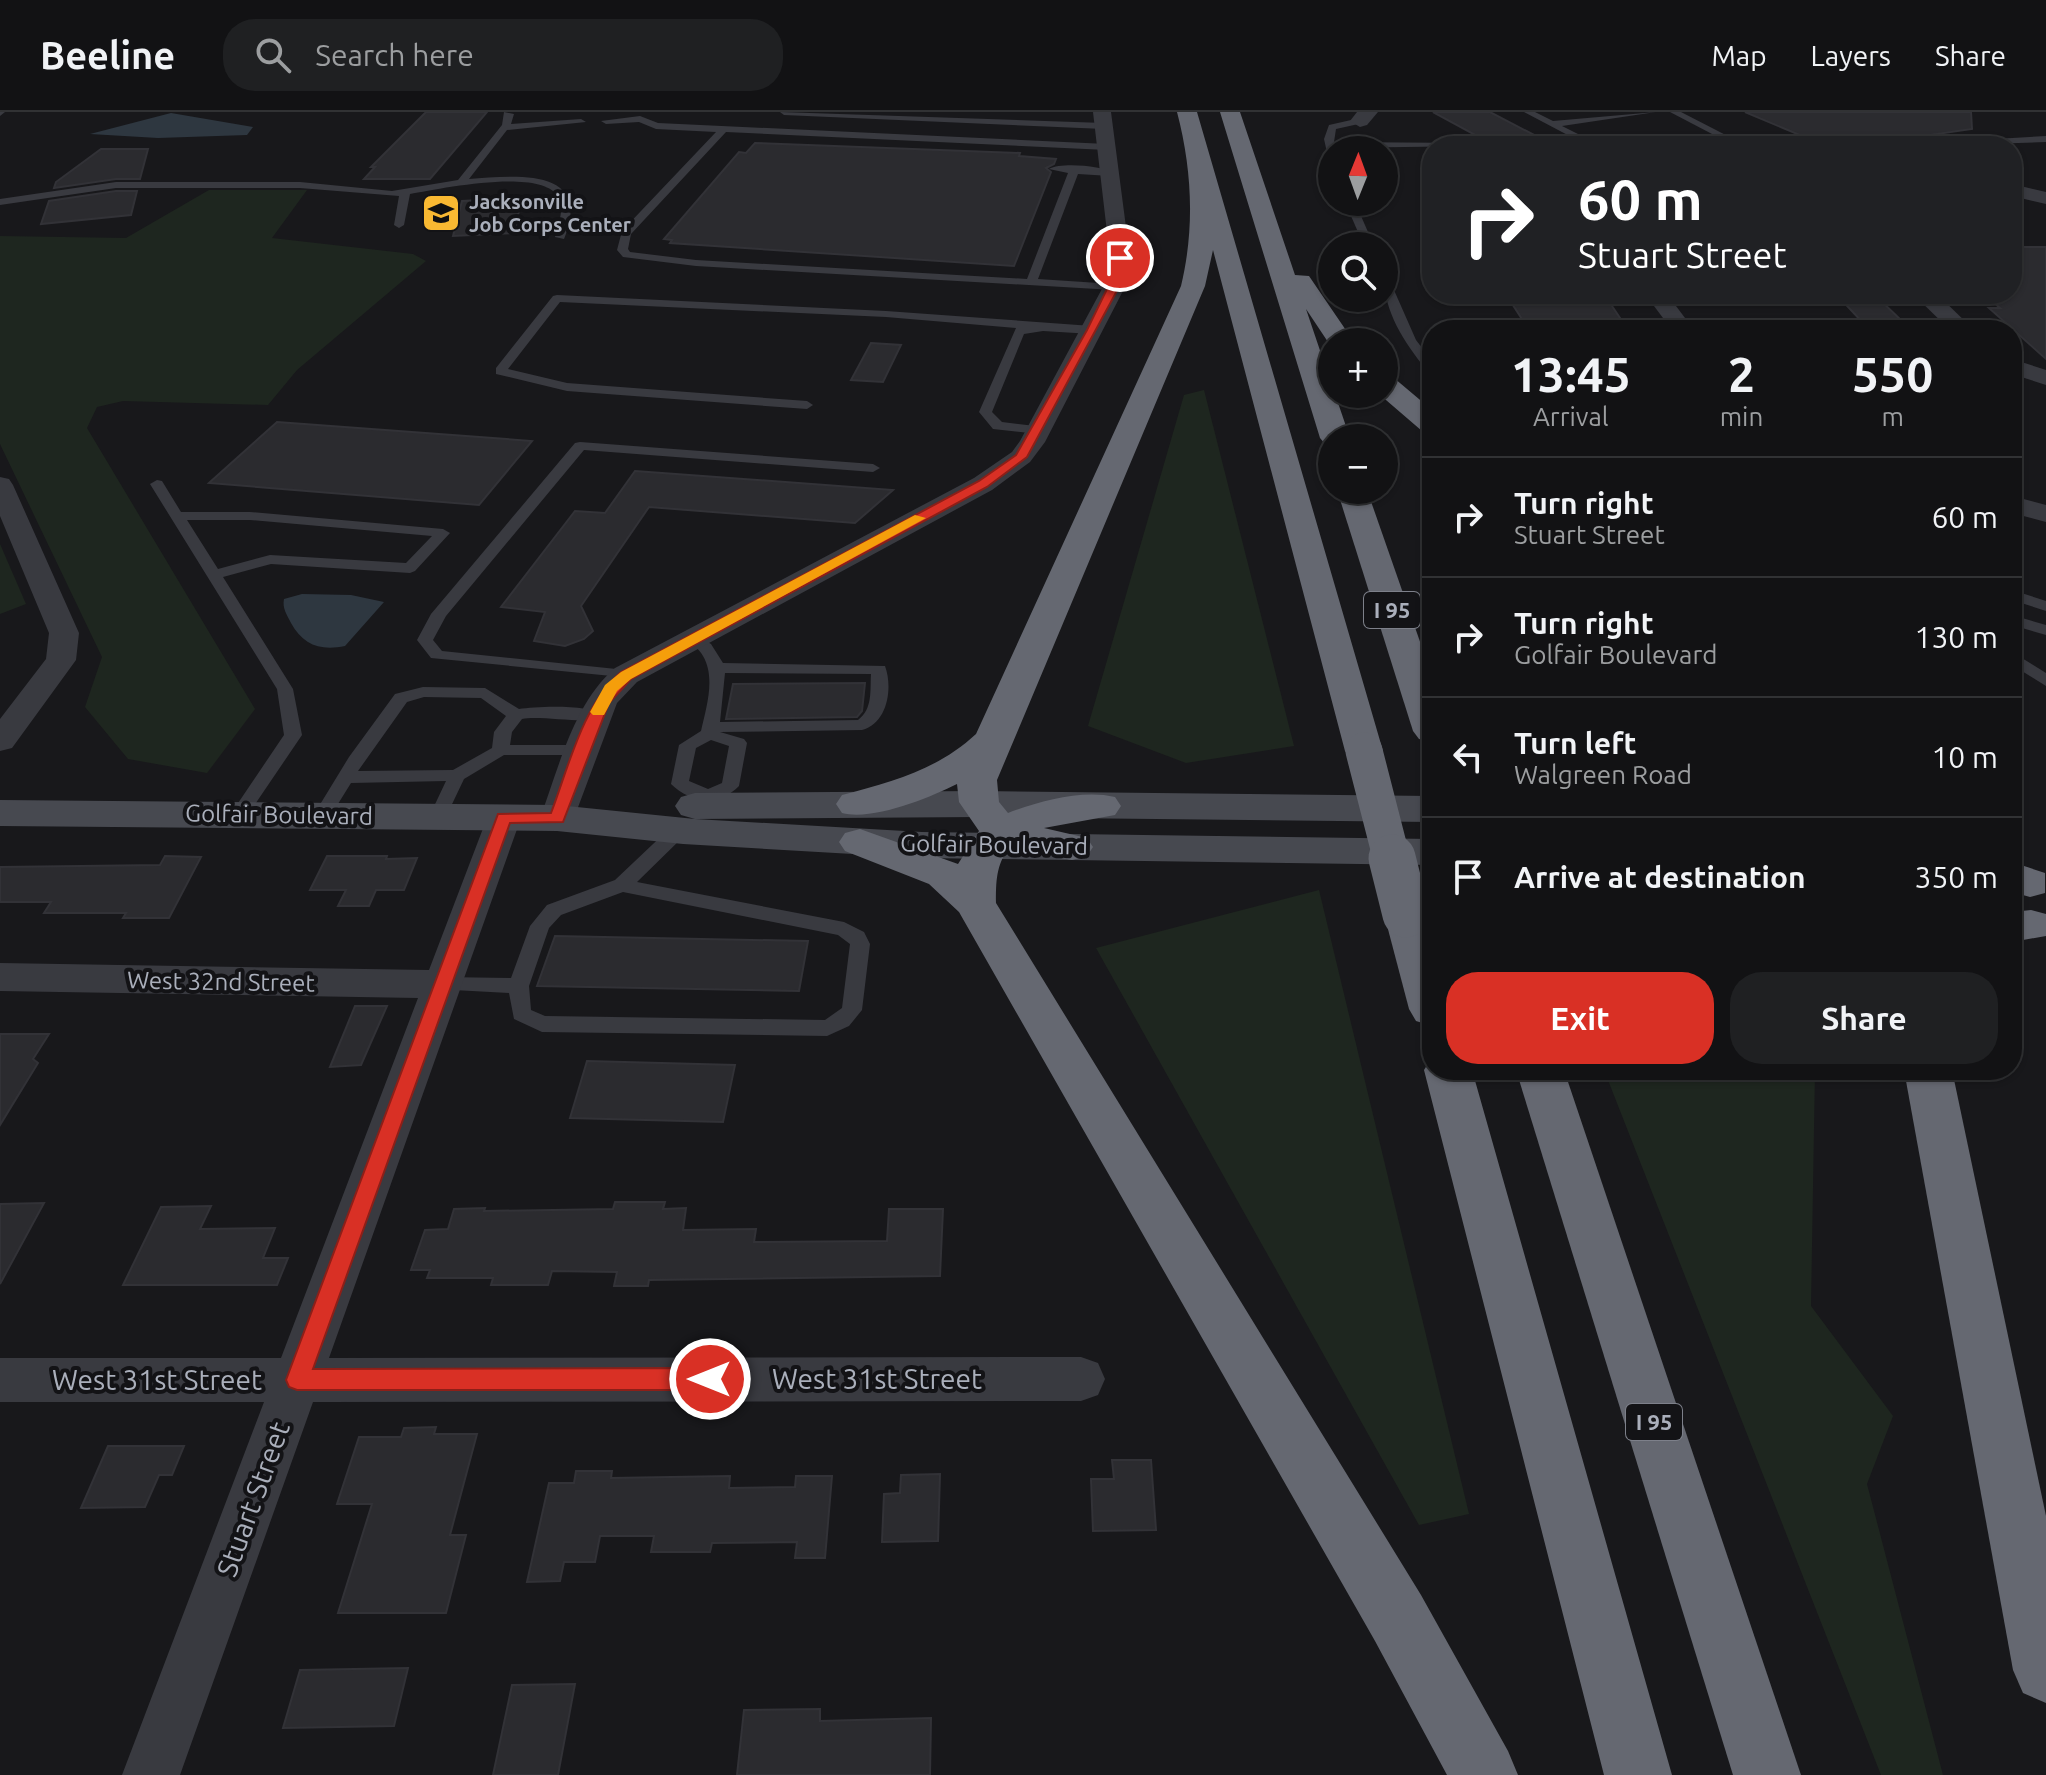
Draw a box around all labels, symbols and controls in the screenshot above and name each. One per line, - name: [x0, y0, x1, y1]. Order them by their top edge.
- search box: [223, 19, 783, 91]
- icon: search: [251, 33, 295, 77]
- text: Beeline: [40, 34, 175, 76]
- text: Search here: [315, 38, 474, 72]
- text: Map: [1711, 40, 1767, 71]
- text: Layers: [1811, 40, 1891, 71]
- text: Share: [1935, 40, 2006, 71]
- north arrow: [1318, 136, 1398, 216]
- map controls: [1318, 136, 1398, 504]
- icon: right: [1446, 168, 1550, 272]
- text: 60 m: [1578, 168, 1703, 231]
- place label: Jacksonville Job Corps Center: [469, 190, 632, 236]
- school or university icon: Jacksonville Job Corps Center: [420, 192, 462, 234]
- pin: [1086, 224, 1154, 292]
- button: search: [1318, 232, 1398, 312]
- text: Stuart Street: [1578, 234, 1787, 275]
- icon: arrive: [1098, 236, 1142, 280]
- button: +: [1318, 328, 1398, 408]
- text: 13:45: [1511, 347, 1631, 401]
- text: 2: [1728, 347, 1755, 401]
- text: 550: [1852, 347, 1933, 401]
- text: Arrival: [1533, 402, 1609, 431]
- text: min: [1720, 402, 1763, 431]
- text: m: [1881, 402, 1904, 431]
- button: −: [1318, 424, 1398, 504]
- text: Turn right: [1514, 486, 1654, 520]
- icon: right: [1446, 495, 1490, 539]
- text: 60 m: [1931, 500, 1998, 534]
- text: Stuart Street: [1514, 520, 1665, 549]
- road number: I 95: [1364, 592, 1420, 628]
- text: Turn right: [1514, 606, 1654, 640]
- icon: right: [1446, 615, 1490, 659]
- text: 130 m: [1914, 620, 1998, 654]
- text: Golfair Boulevard: [1514, 640, 1717, 669]
- text: Turn left: [1514, 726, 1636, 760]
- icon: left: [1446, 735, 1490, 779]
- text: 10 m: [1931, 740, 1998, 774]
- text: Walgreen Road: [1514, 760, 1692, 789]
- street label: Golfair Boulevard: [185, 799, 373, 830]
- street label: Golfair Boulevard: [900, 829, 1088, 860]
- icon: arrive: [1446, 855, 1490, 899]
- text: Arrive at destination: [1514, 860, 1806, 894]
- text: 350 m: [1914, 860, 1998, 894]
- street label: West 32nd Street: [127, 966, 316, 997]
- button: Exit: [1446, 972, 1714, 1064]
- button: Share: [1730, 972, 1998, 1064]
- position arrow: [668, 1337, 752, 1421]
- street label: West 31st Street: [772, 1363, 982, 1394]
- street label: West 31st Street: [52, 1364, 262, 1395]
- road number: I 95: [1626, 1404, 1682, 1440]
- street label: Stuart Street: [210, 1417, 295, 1580]

